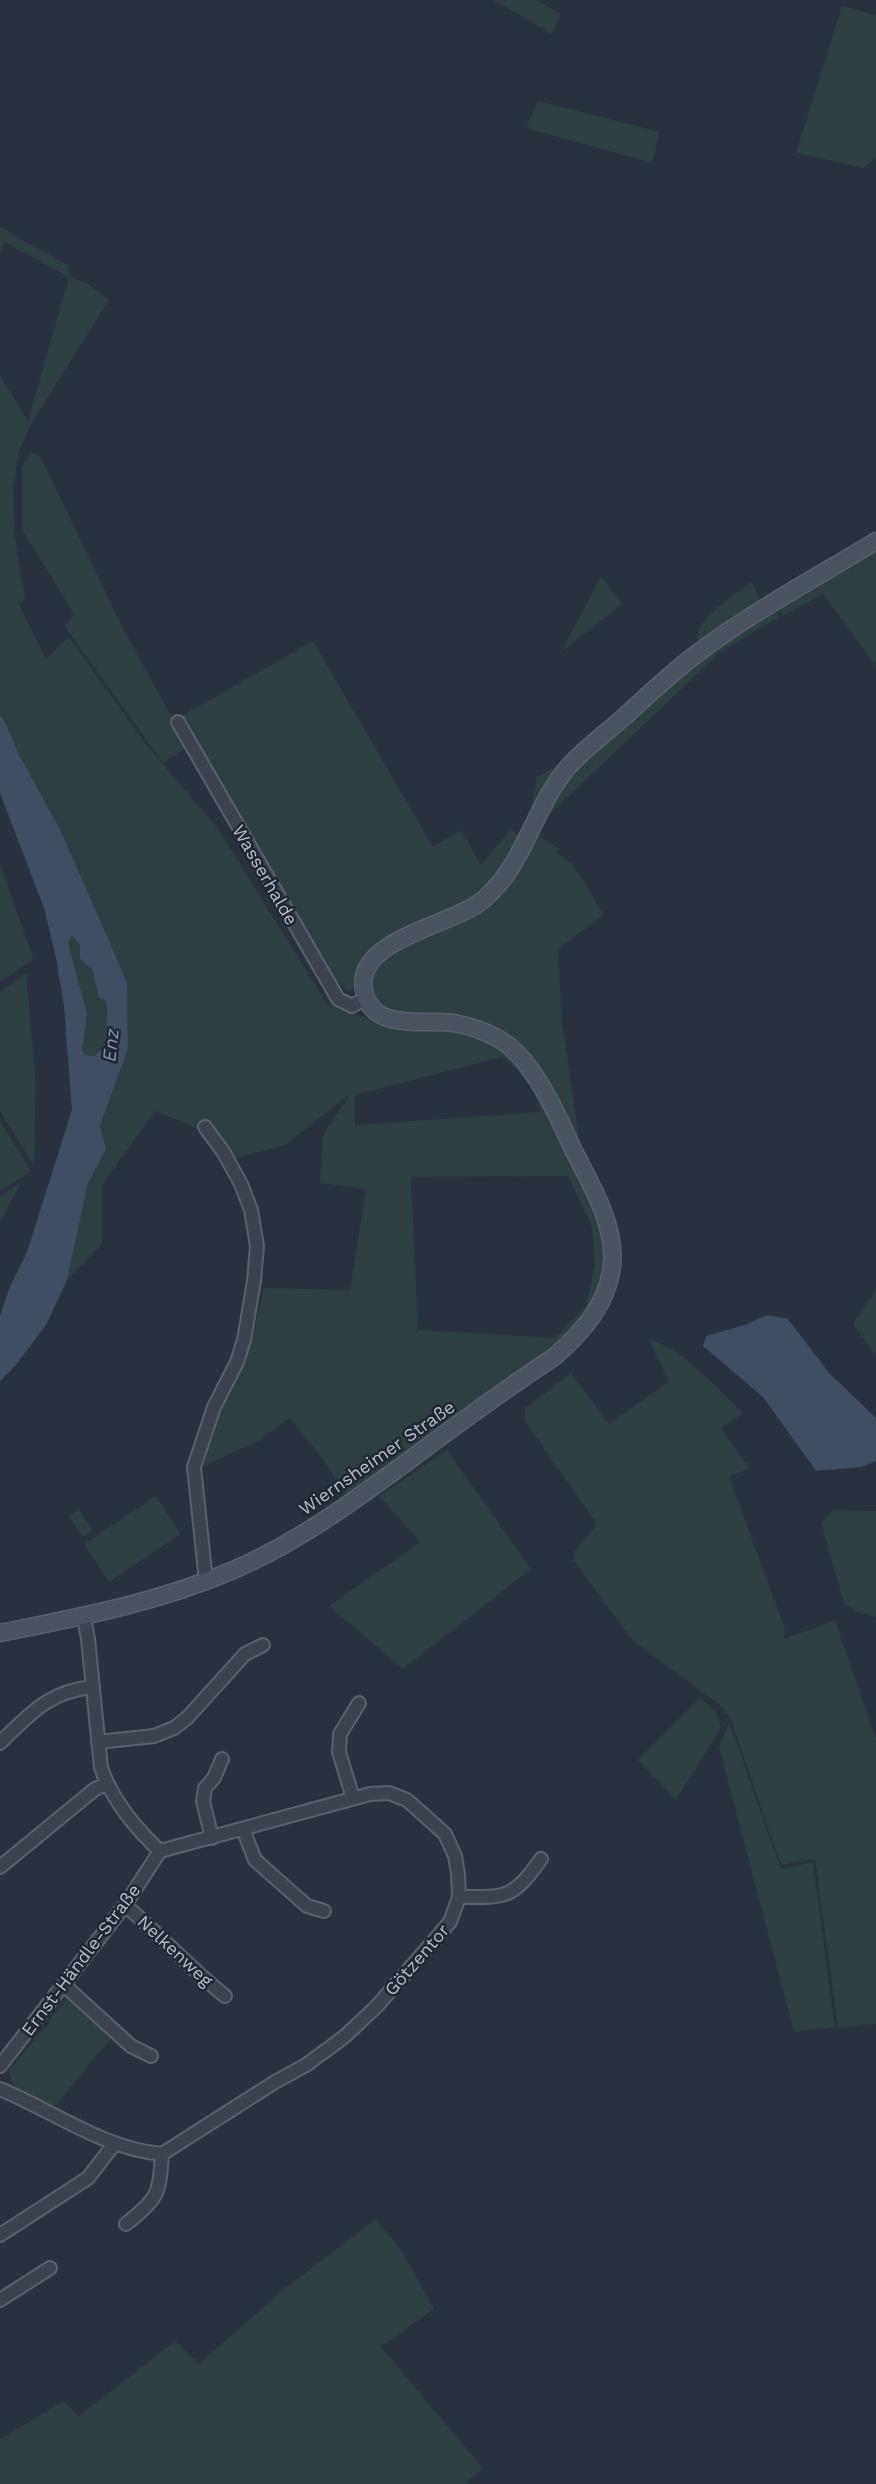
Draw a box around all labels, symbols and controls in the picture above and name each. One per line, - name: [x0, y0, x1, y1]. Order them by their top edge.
- street label: Wasserhalde: [228, 821, 303, 928]
- water label: Enz: [97, 1027, 124, 1063]
- street label: Wiernsheimer Straße: [295, 1396, 459, 1519]
- street label: Ernst-Händle-Straße: [17, 1880, 144, 2040]
- street label: Nelkenweg: [133, 1911, 218, 1991]
- street label: Götzentor: [380, 1920, 453, 2000]

